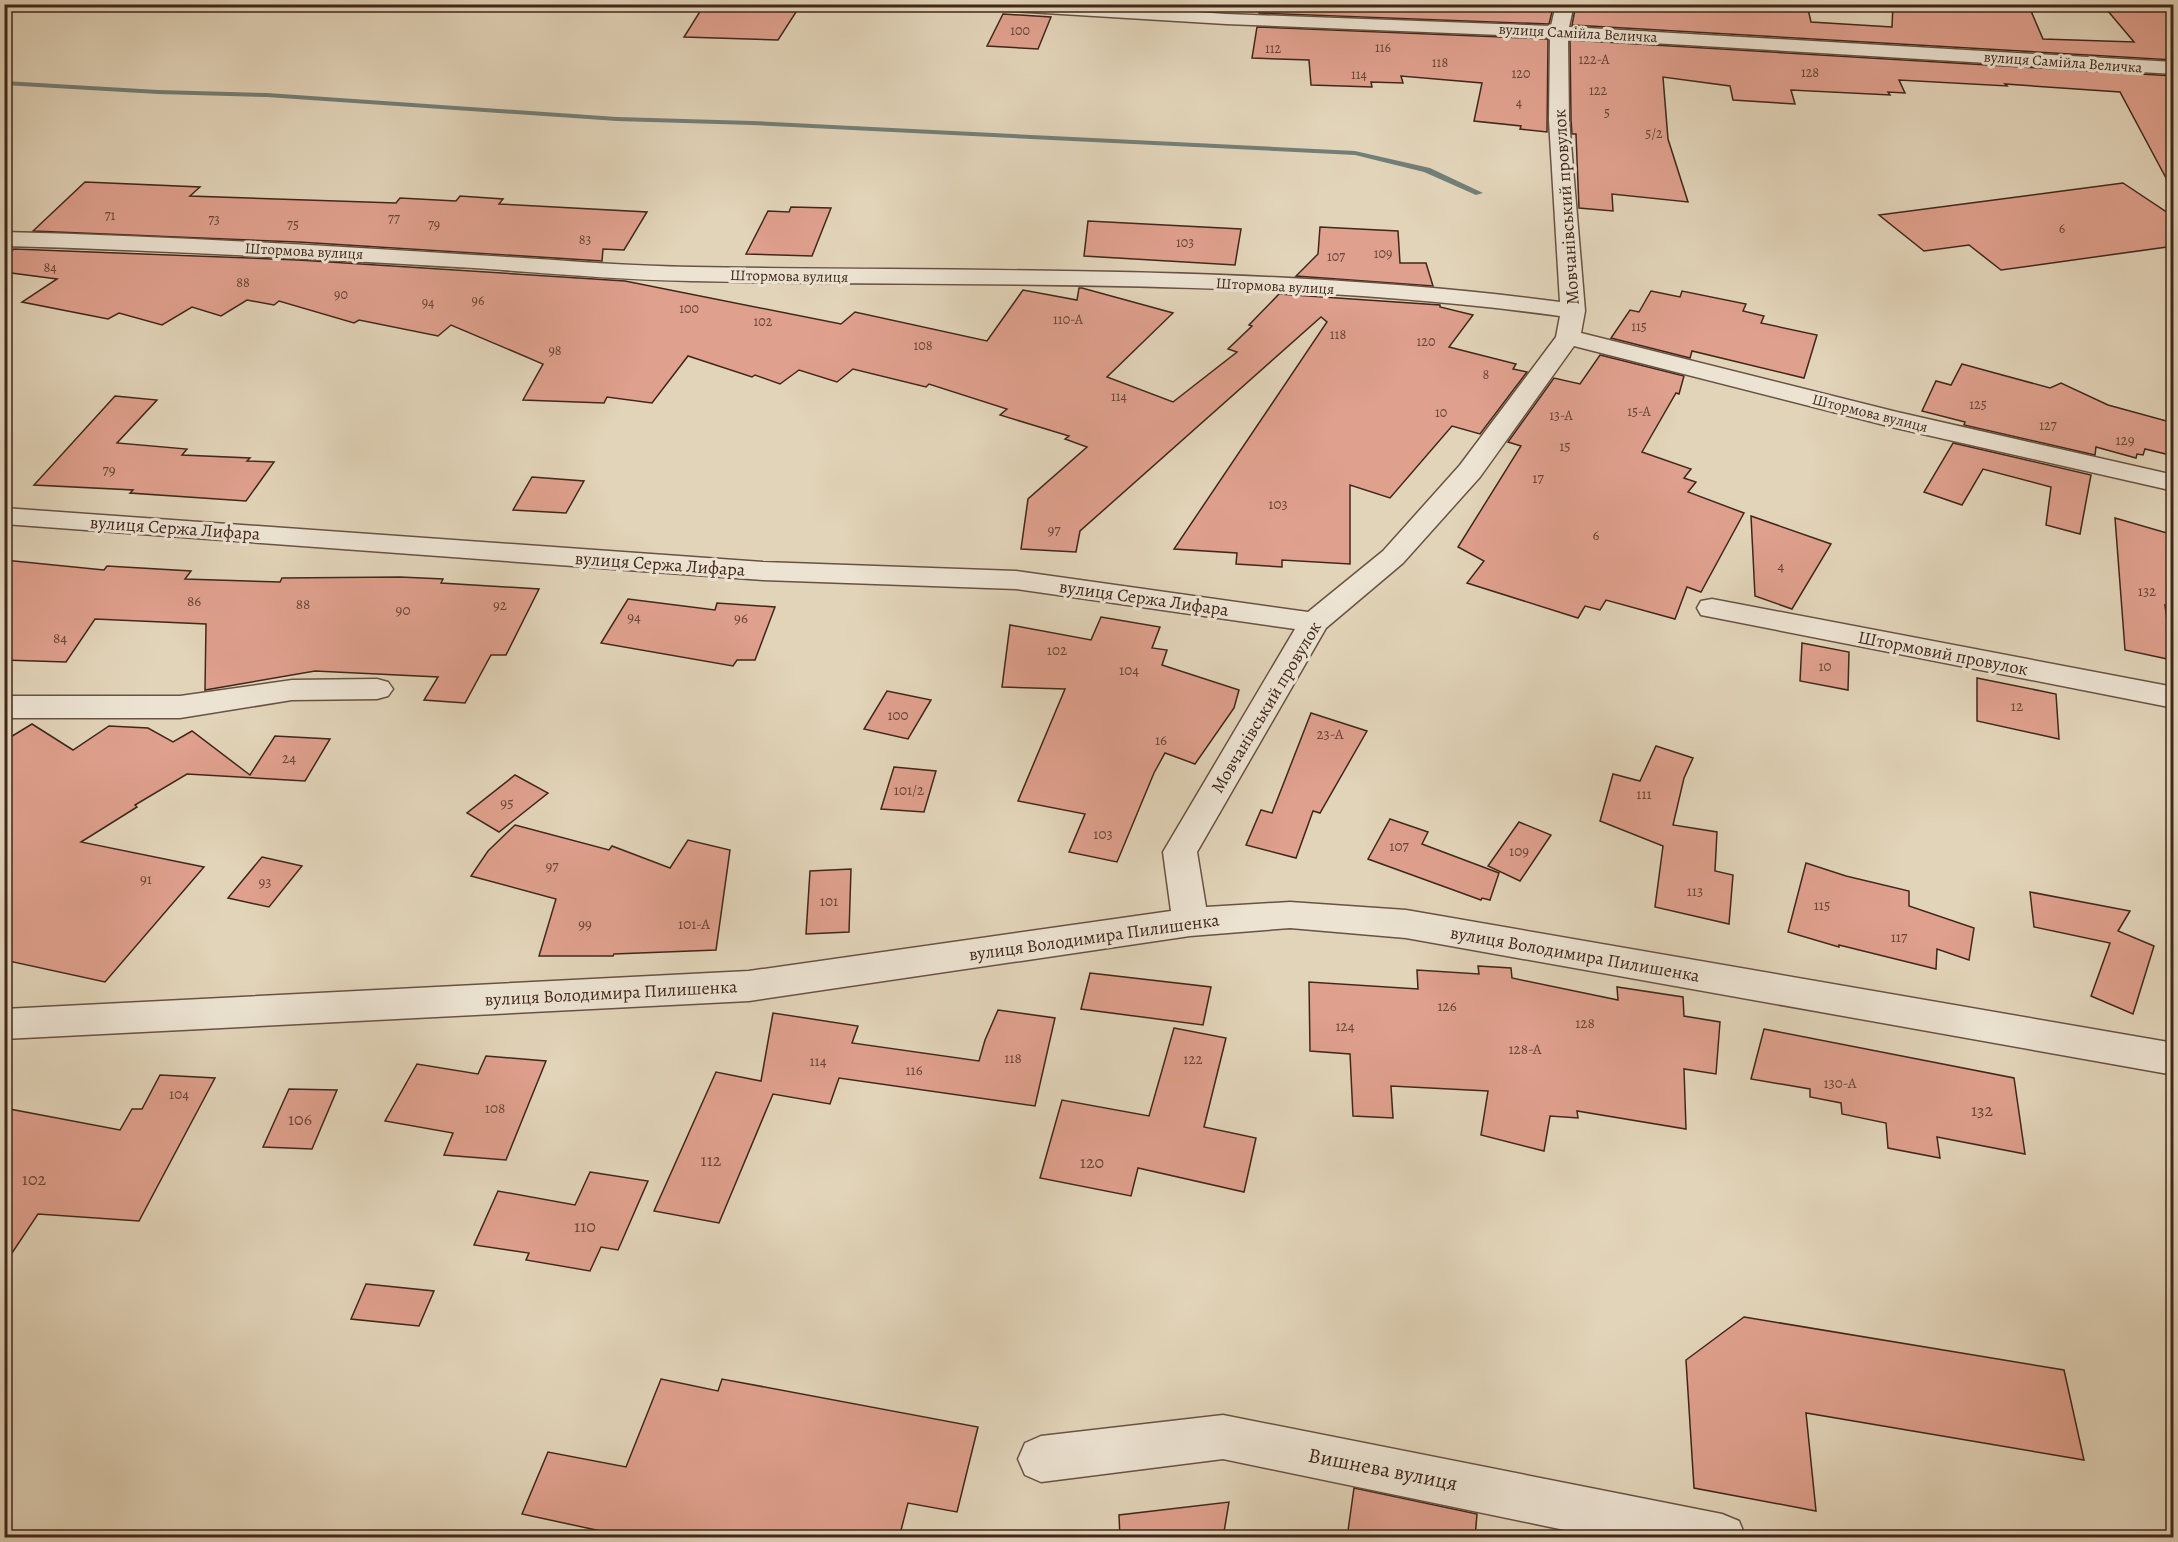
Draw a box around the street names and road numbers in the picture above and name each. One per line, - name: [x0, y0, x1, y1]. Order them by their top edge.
- street label: вулиця Самійла Величка: [1498, 19, 1658, 47]
- street label: вулиця Самійла Величка: [1983, 46, 2143, 78]
- street label: Мовчанівський провулок: [1547, 108, 1585, 306]
- street label: Штормова вулиця: [244, 238, 364, 264]
- street label: Штормова вулиця: [730, 265, 848, 287]
- street label: Штормова вулиця: [1215, 273, 1335, 299]
- street label: Штормова вулиця: [1810, 389, 1930, 437]
- street label: вулиця Сержа Лифара: [89, 510, 262, 546]
- street label: вулиця Сержа Лифара: [574, 546, 747, 582]
- street label: вулиця Сержа Лифара: [1058, 574, 1231, 622]
- street label: Мовчанівський провулок: [1205, 617, 1327, 797]
- street label: Штормовий провулок: [1856, 625, 2030, 681]
- street label: вулиця Володимира Пилишенка: [967, 907, 1222, 966]
- street label: вулиця Володимира Пилишенка: [1448, 920, 1702, 988]
- street label: вулиця Володимира Пилишенка: [484, 974, 739, 1012]
- street label: Вишнева вулиця: [1306, 1441, 1460, 1497]

